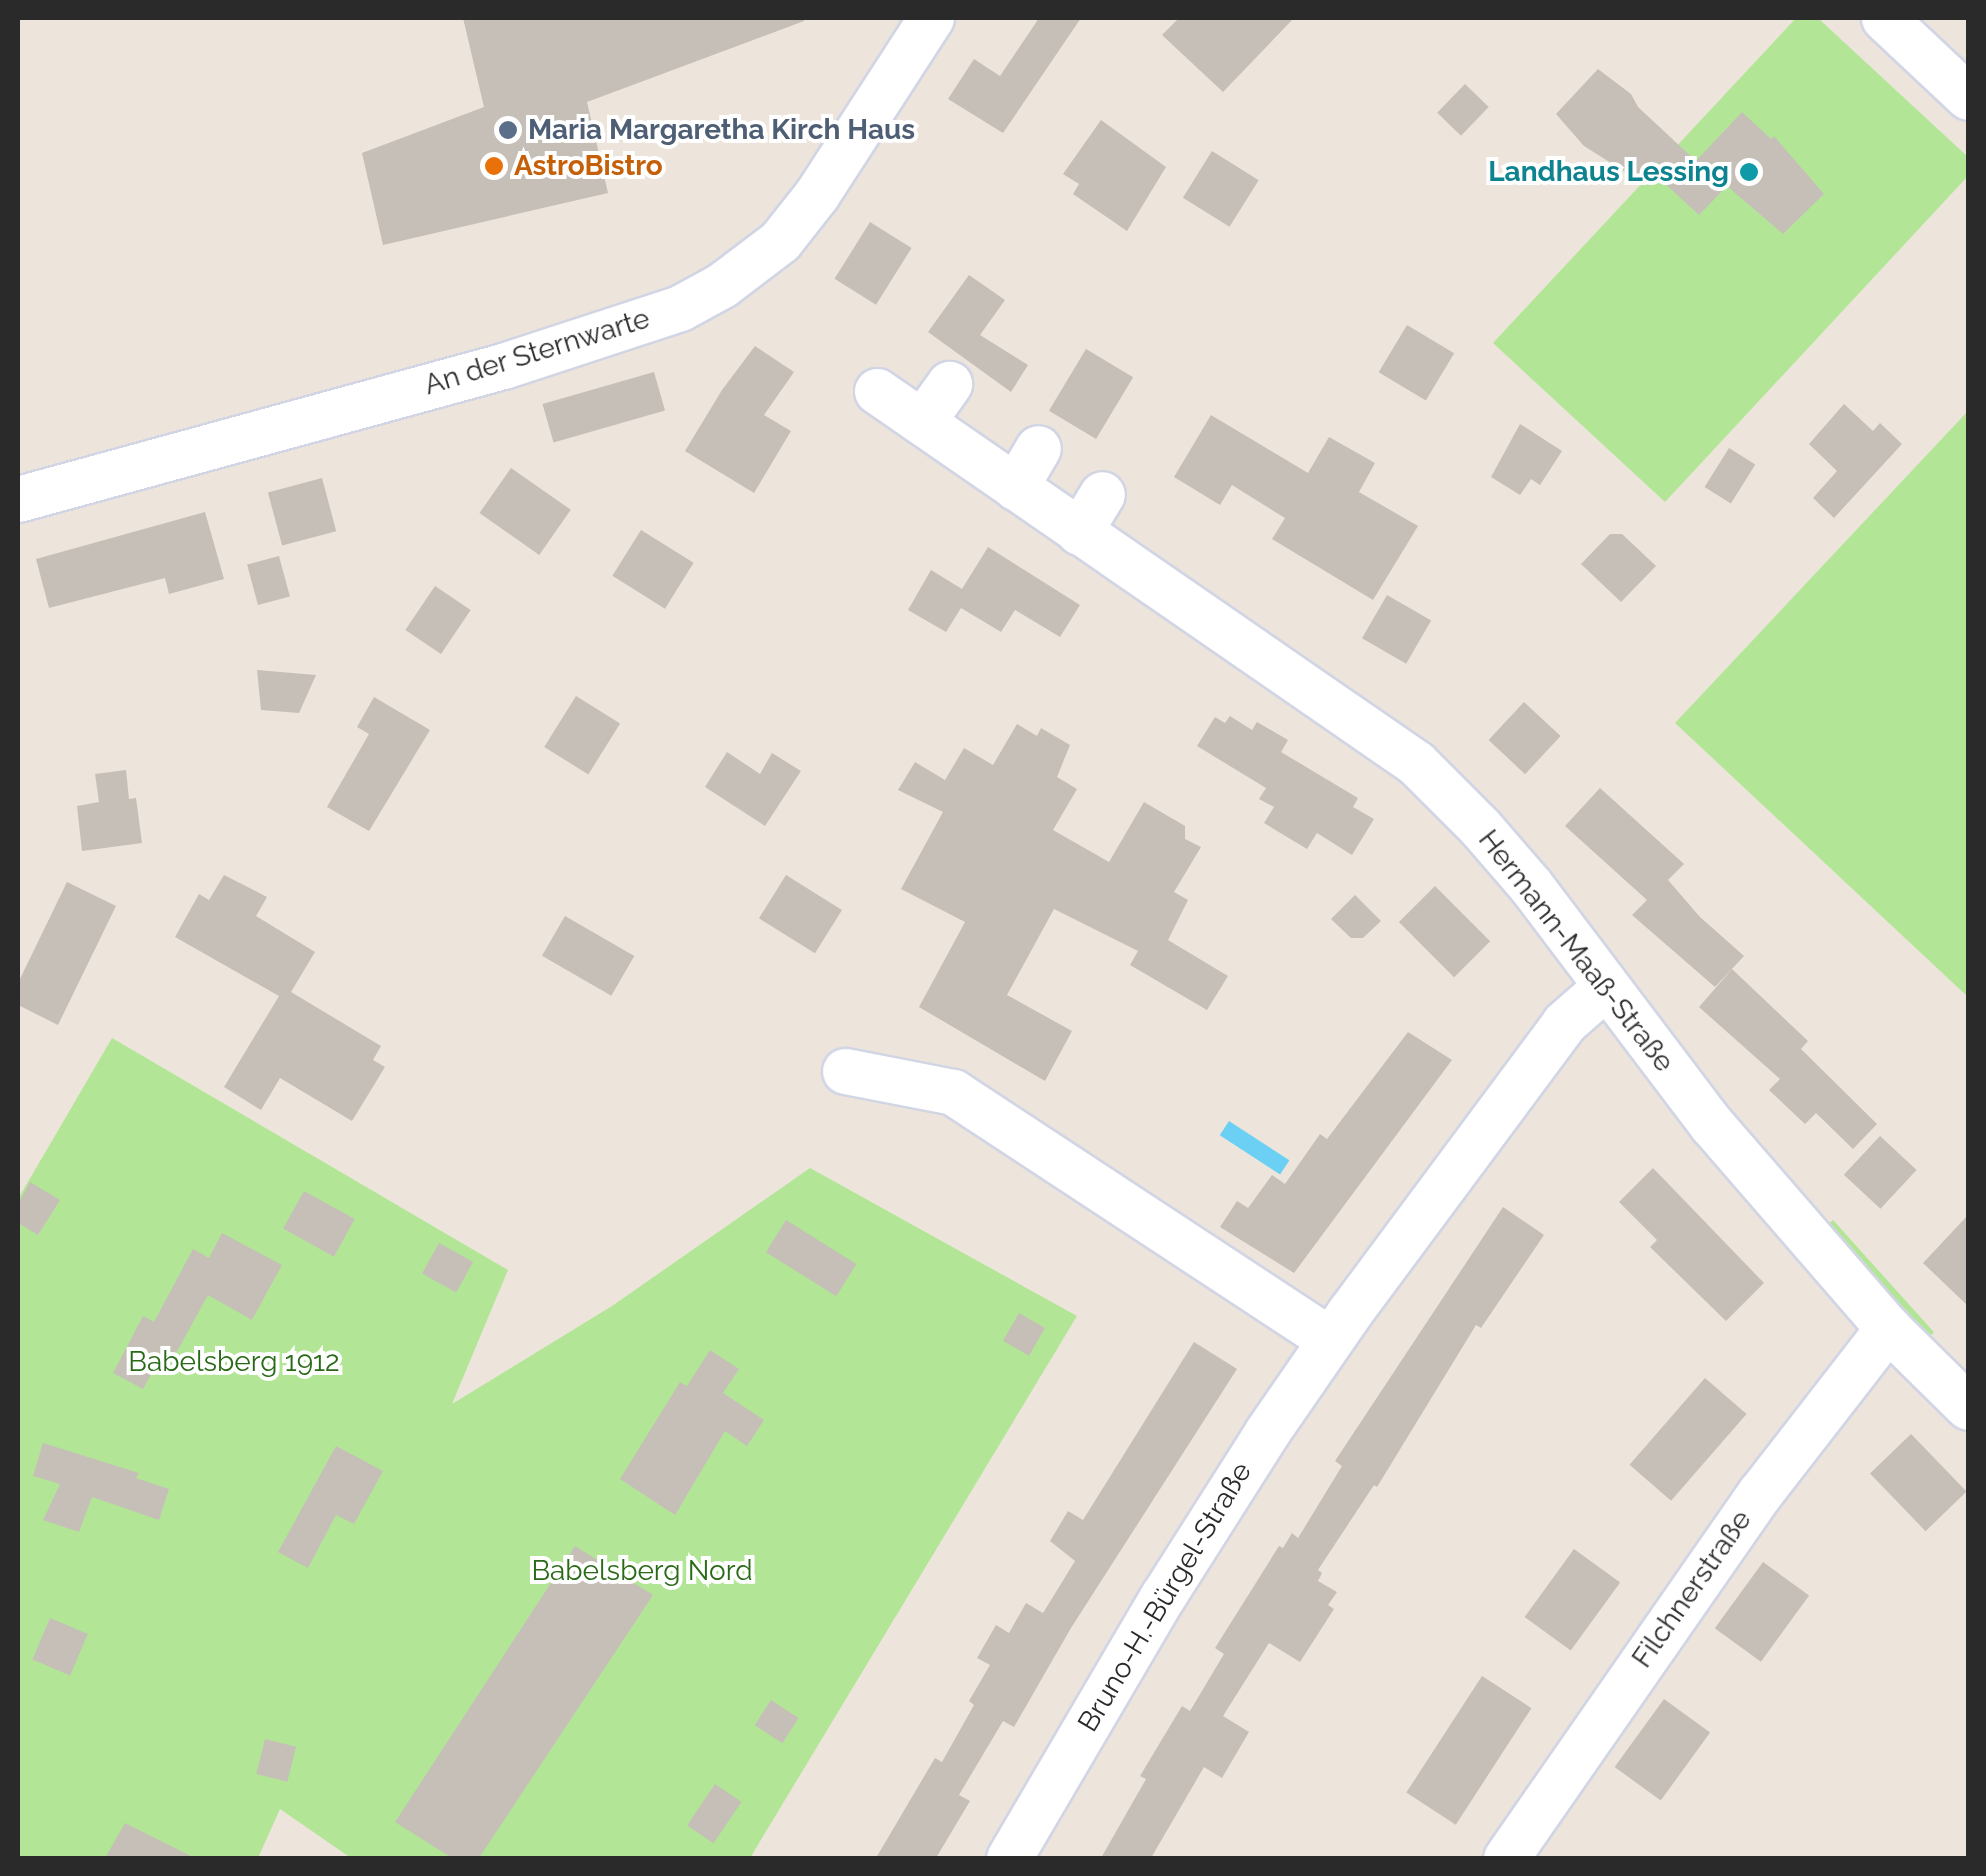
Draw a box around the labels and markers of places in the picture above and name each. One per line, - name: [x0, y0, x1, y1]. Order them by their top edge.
- place label: Maria Margaretha Kirch Haus: [528, 113, 915, 147]
- marker: Maria Margaretha Kirch Haus: [497, 119, 519, 141]
- place label: AstroBistro: [514, 149, 663, 183]
- marker: AstroBistro: [483, 155, 505, 177]
- place label: Landhaus Lessing: [1488, 155, 1729, 189]
- marker: Landhaus Lessing: [1738, 161, 1760, 183]

